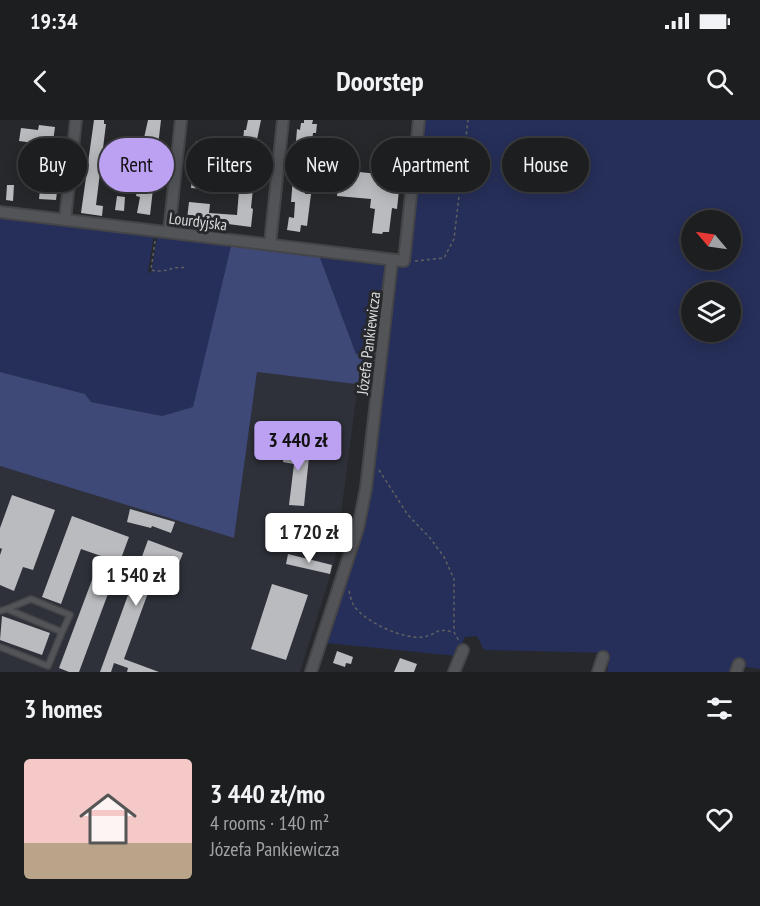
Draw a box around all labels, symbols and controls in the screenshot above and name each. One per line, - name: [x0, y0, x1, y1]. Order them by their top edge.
- text: 19:34: [30, 7, 78, 35]
- text: Doorstep: [336, 64, 424, 98]
- icon: back: [24, 65, 57, 98]
- icon: search: [703, 65, 736, 98]
- chip: Buy: [18, 138, 87, 192]
- chip: Rent: [99, 138, 174, 192]
- chip: Filters: [186, 138, 273, 192]
- chip: New: [285, 138, 359, 192]
- chip: Apartment: [371, 138, 490, 192]
- chip: House: [502, 138, 589, 192]
- street label: Lourdyjska: [168, 208, 228, 234]
- north arrow: [681, 210, 741, 270]
- map controls: [681, 210, 741, 342]
- button: layers: [681, 282, 741, 342]
- street label: Józefa Pankiewicza: [352, 290, 384, 397]
- pin: 3 440 zł: [236, 421, 360, 472]
- text: 3 440 zł: [268, 427, 328, 453]
- pin: 1 720 zł: [247, 513, 371, 564]
- text: 1 720 zł: [279, 519, 339, 545]
- pin: 1 540 zł: [74, 556, 198, 607]
- text: 1 540 zł: [106, 562, 166, 588]
- text: 3 homes: [24, 692, 102, 725]
- icon: filters: [703, 692, 736, 725]
- text: 3 440 zł/mo: [210, 777, 325, 810]
- icon: home: [72, 783, 144, 855]
- icon: heart: [703, 803, 736, 836]
- text: 4 rooms · 140 m²: [210, 810, 329, 836]
- text: Józefa Pankiewicza: [210, 836, 340, 862]

